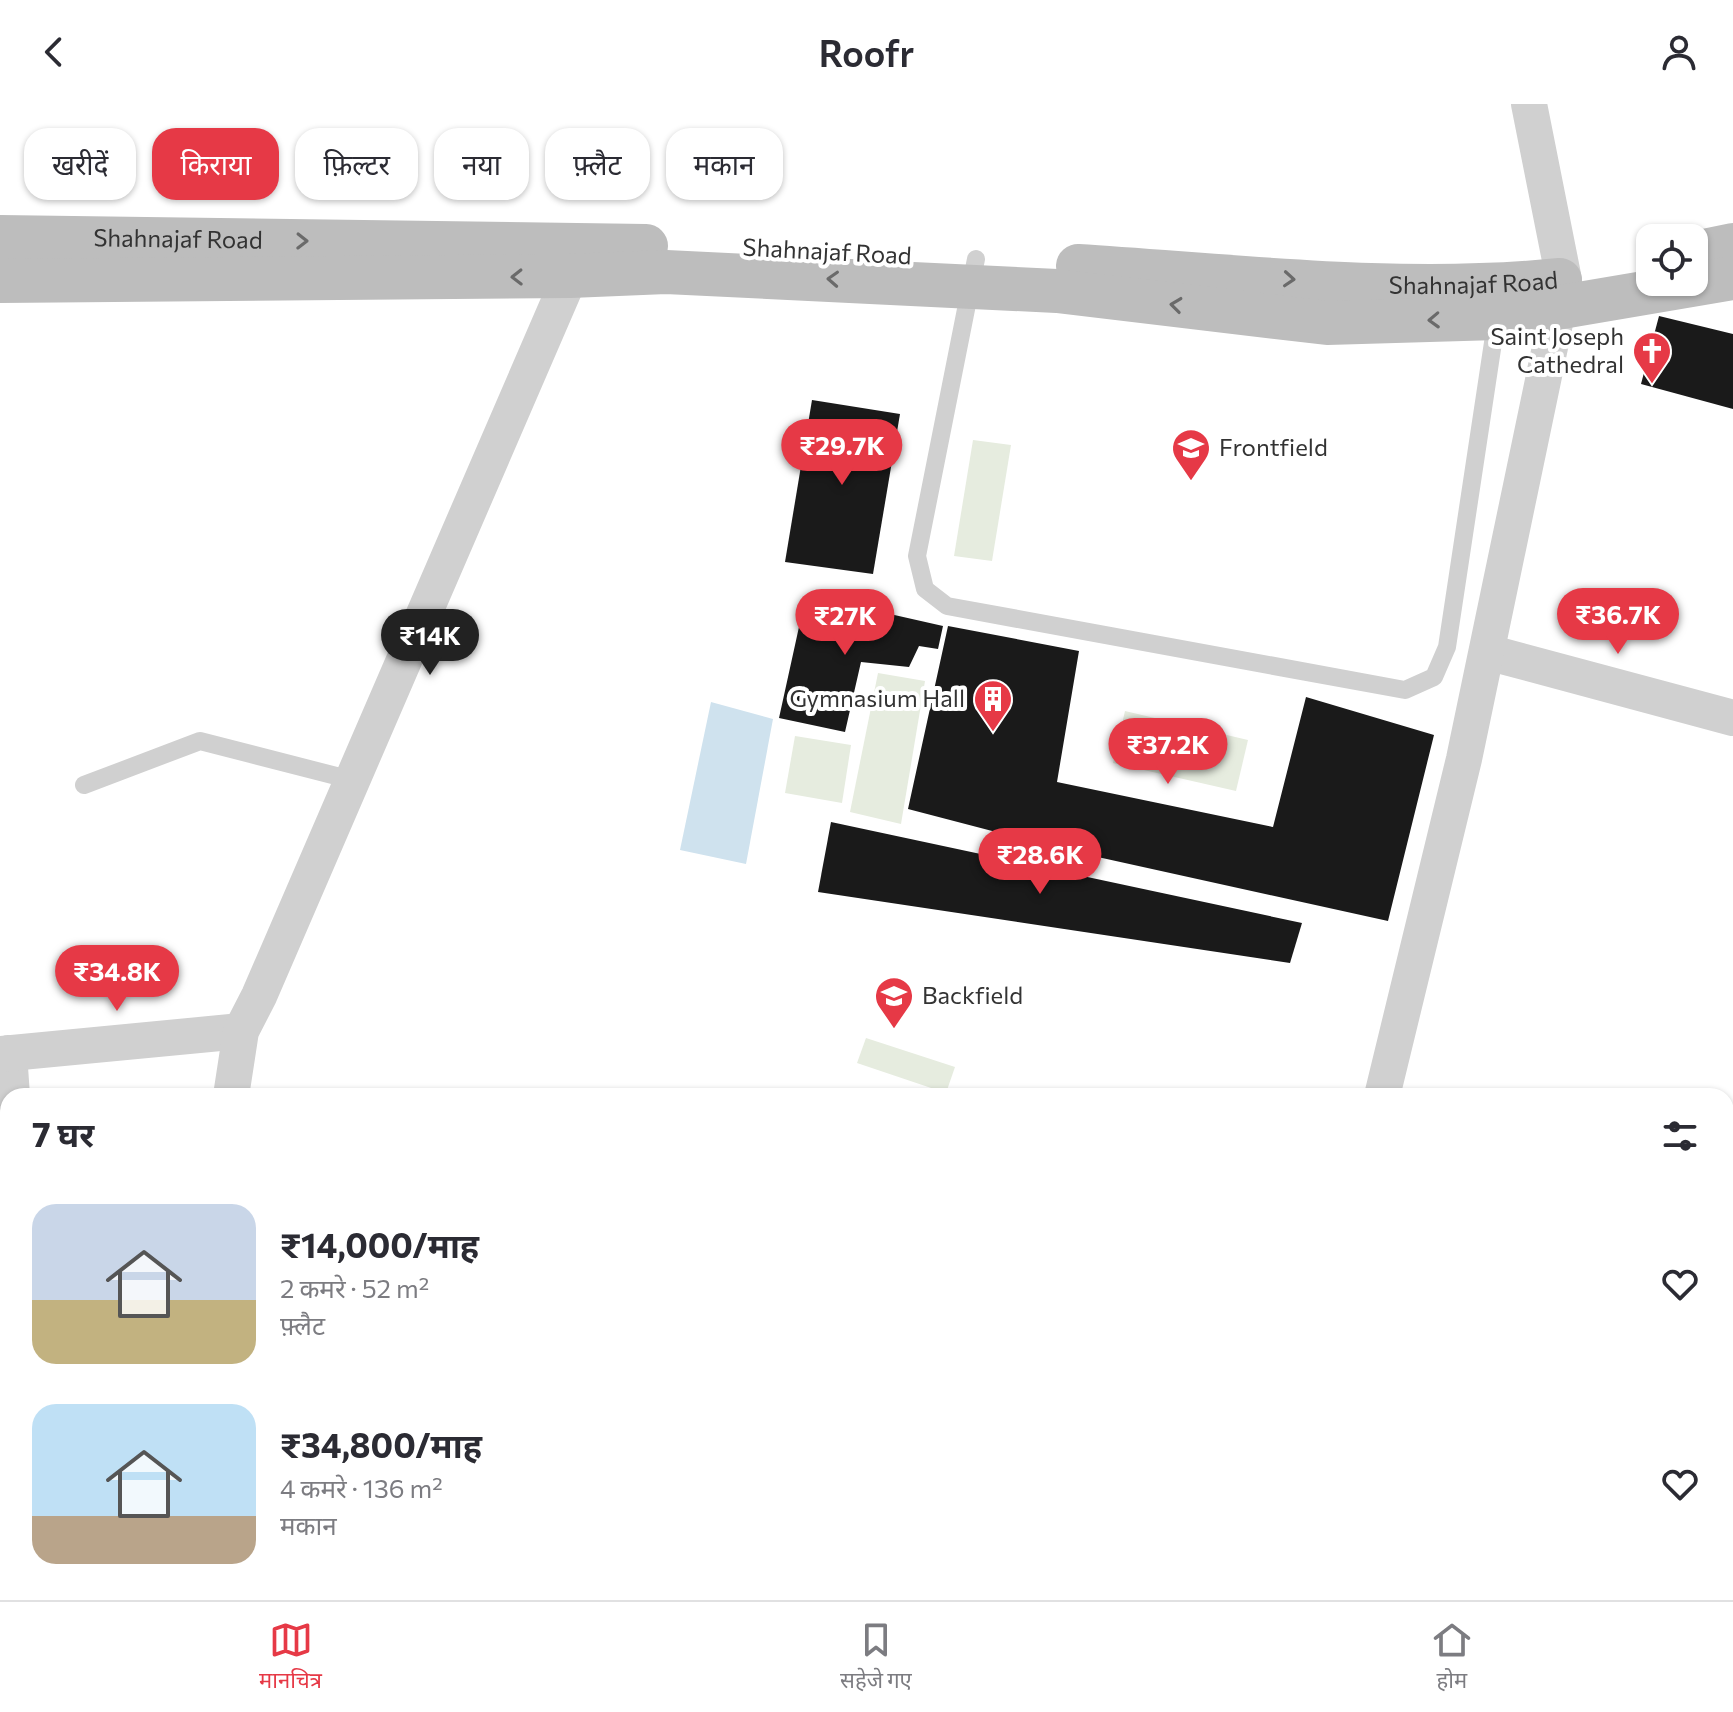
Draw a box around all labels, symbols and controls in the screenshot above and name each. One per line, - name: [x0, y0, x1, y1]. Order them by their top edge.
- icon: back: [32, 30, 76, 74]
- text: Roofr: [819, 30, 914, 74]
- icon: person: [1657, 30, 1701, 74]
- chip: खरीदें: [24, 128, 136, 200]
- chip: किराया: [152, 128, 279, 200]
- chip: फ़िल्टर: [295, 128, 418, 200]
- chip: नया: [434, 128, 529, 200]
- chip: फ़्लैट: [545, 128, 650, 200]
- chip: मकान: [666, 128, 783, 200]
- street label: Shahnajaf Road: [93, 222, 263, 254]
- map controls: [1636, 224, 1708, 296]
- button: locate: [1636, 224, 1708, 296]
- one-way arrow: [296, 232, 309, 250]
- street label: Shahnajaf Road: [742, 232, 912, 269]
- street label: Shahnajaf Road: [1388, 264, 1559, 299]
- one-way arrow: [510, 268, 523, 286]
- one-way arrow: [1283, 270, 1296, 287]
- one-way arrow: [826, 271, 839, 288]
- one-way arrow: [1169, 297, 1182, 314]
- one-way arrow: [1427, 311, 1440, 328]
- place label: Saint Joseph Cathedral: [1490, 321, 1624, 378]
- church icon: Saint Joseph Cathedral: [1631, 330, 1673, 385]
- pin: ₹29.7K: [777, 419, 907, 487]
- school or university icon: Frontfield: [1170, 427, 1212, 482]
- text: ₹29.7K: [799, 429, 885, 460]
- place label: Frontfield: [1219, 432, 1328, 461]
- pin: ₹36.7K: [1553, 588, 1683, 656]
- pin: ₹27K: [798, 589, 892, 657]
- text: ₹36.7K: [1575, 598, 1661, 629]
- text: ₹27K: [813, 599, 877, 630]
- pin: ₹14K: [383, 609, 477, 677]
- text: ₹14K: [399, 619, 461, 650]
- building icon: Gymnasium Hall: [972, 678, 1014, 733]
- place label: Gymnasium Hall: [790, 683, 965, 712]
- pin: ₹37.2K: [1103, 718, 1233, 786]
- text: ₹37.2K: [1126, 728, 1210, 759]
- pin: ₹28.6K: [975, 828, 1105, 896]
- text: ₹28.6K: [996, 838, 1084, 869]
- pin: ₹34.8K: [52, 945, 182, 1013]
- text: ₹34.8K: [73, 955, 161, 986]
- school or university icon: Backfield: [873, 975, 915, 1030]
- place label: Backfield: [922, 980, 1023, 1009]
- text: 7 घर: [32, 1112, 94, 1154]
- icon: filters: [1658, 1114, 1702, 1158]
- text: ₹14,000/माह: [280, 1223, 479, 1265]
- icon: home: [96, 1236, 192, 1332]
- icon: heart: [1658, 1262, 1702, 1306]
- text: 2 कमरे · 52 m²: [280, 1272, 429, 1303]
- text: फ़्लैट: [280, 1309, 325, 1340]
- text: ₹34,800/माह: [280, 1423, 482, 1465]
- icon: home: [96, 1436, 192, 1532]
- icon: heart: [1658, 1462, 1702, 1506]
- text: 4 कमरे · 136 m²: [280, 1472, 443, 1503]
- text: मकान: [280, 1509, 337, 1540]
- tab: मानचित्र: [259, 1618, 322, 1697]
- tab: सहेजे गए: [840, 1618, 912, 1697]
- tab: होम: [1430, 1618, 1474, 1697]

